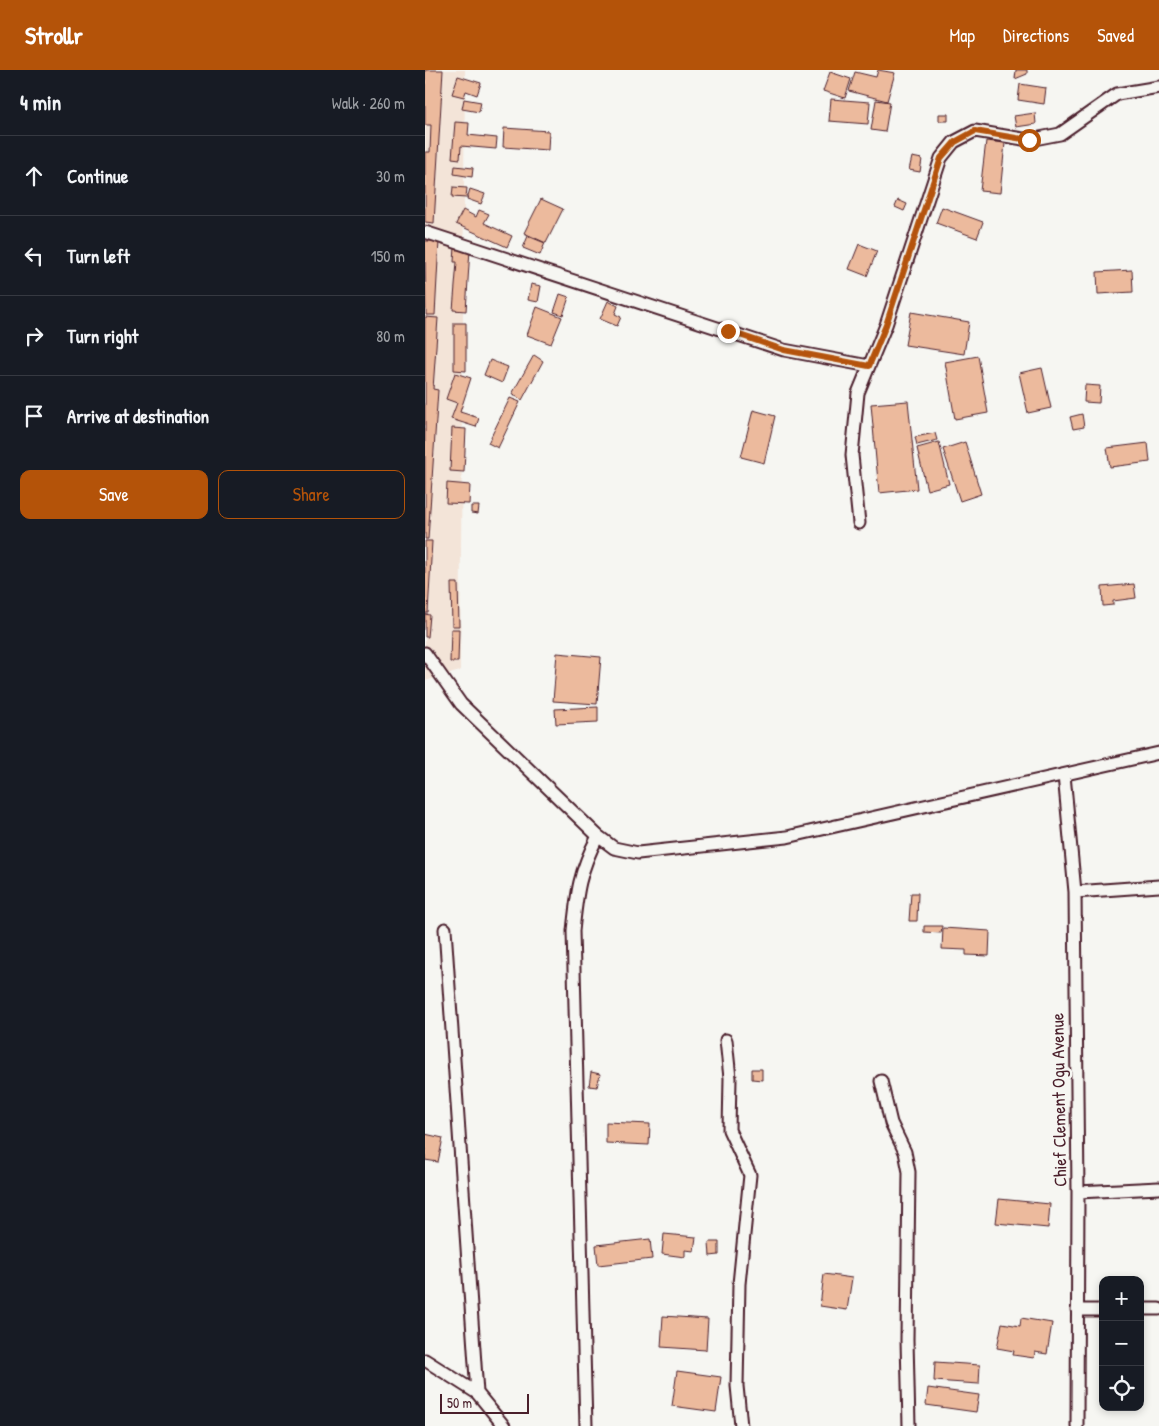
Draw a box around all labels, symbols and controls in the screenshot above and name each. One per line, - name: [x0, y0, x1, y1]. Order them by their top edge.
- text: Strollr: [25, 19, 83, 51]
- text: Map: [950, 23, 975, 48]
- text: Directions: [1003, 23, 1069, 48]
- text: Saved: [1097, 23, 1134, 48]
- text: 4 min: [20, 88, 61, 117]
- text: Walk · 260 m: [332, 92, 405, 114]
- route start: [1018, 129, 1041, 152]
- icon: ahead: [20, 162, 48, 190]
- text: Continue: [67, 163, 128, 189]
- text: 30 m: [376, 165, 405, 187]
- icon: left: [20, 242, 48, 270]
- text: Turn left: [67, 243, 130, 269]
- text: 150 m: [371, 245, 405, 267]
- route end: [717, 320, 740, 343]
- icon: right: [20, 322, 48, 350]
- text: Turn right: [67, 323, 138, 349]
- text: 80 m: [376, 325, 405, 347]
- icon: arrive: [20, 402, 48, 430]
- text: Arrive at destination: [67, 403, 209, 429]
- button: Save: [20, 470, 208, 519]
- button: Share: [218, 470, 405, 519]
- street label: Chief Clement Ogu Avenue: [1044, 1013, 1073, 1187]
- map controls: [1099, 1276, 1144, 1411]
- button: +: [1099, 1276, 1144, 1321]
- button: −: [1099, 1321, 1144, 1366]
- button: locate: [1099, 1366, 1144, 1411]
- scale bar: [440, 1391, 529, 1414]
- text: 50 m: [447, 1393, 472, 1412]

